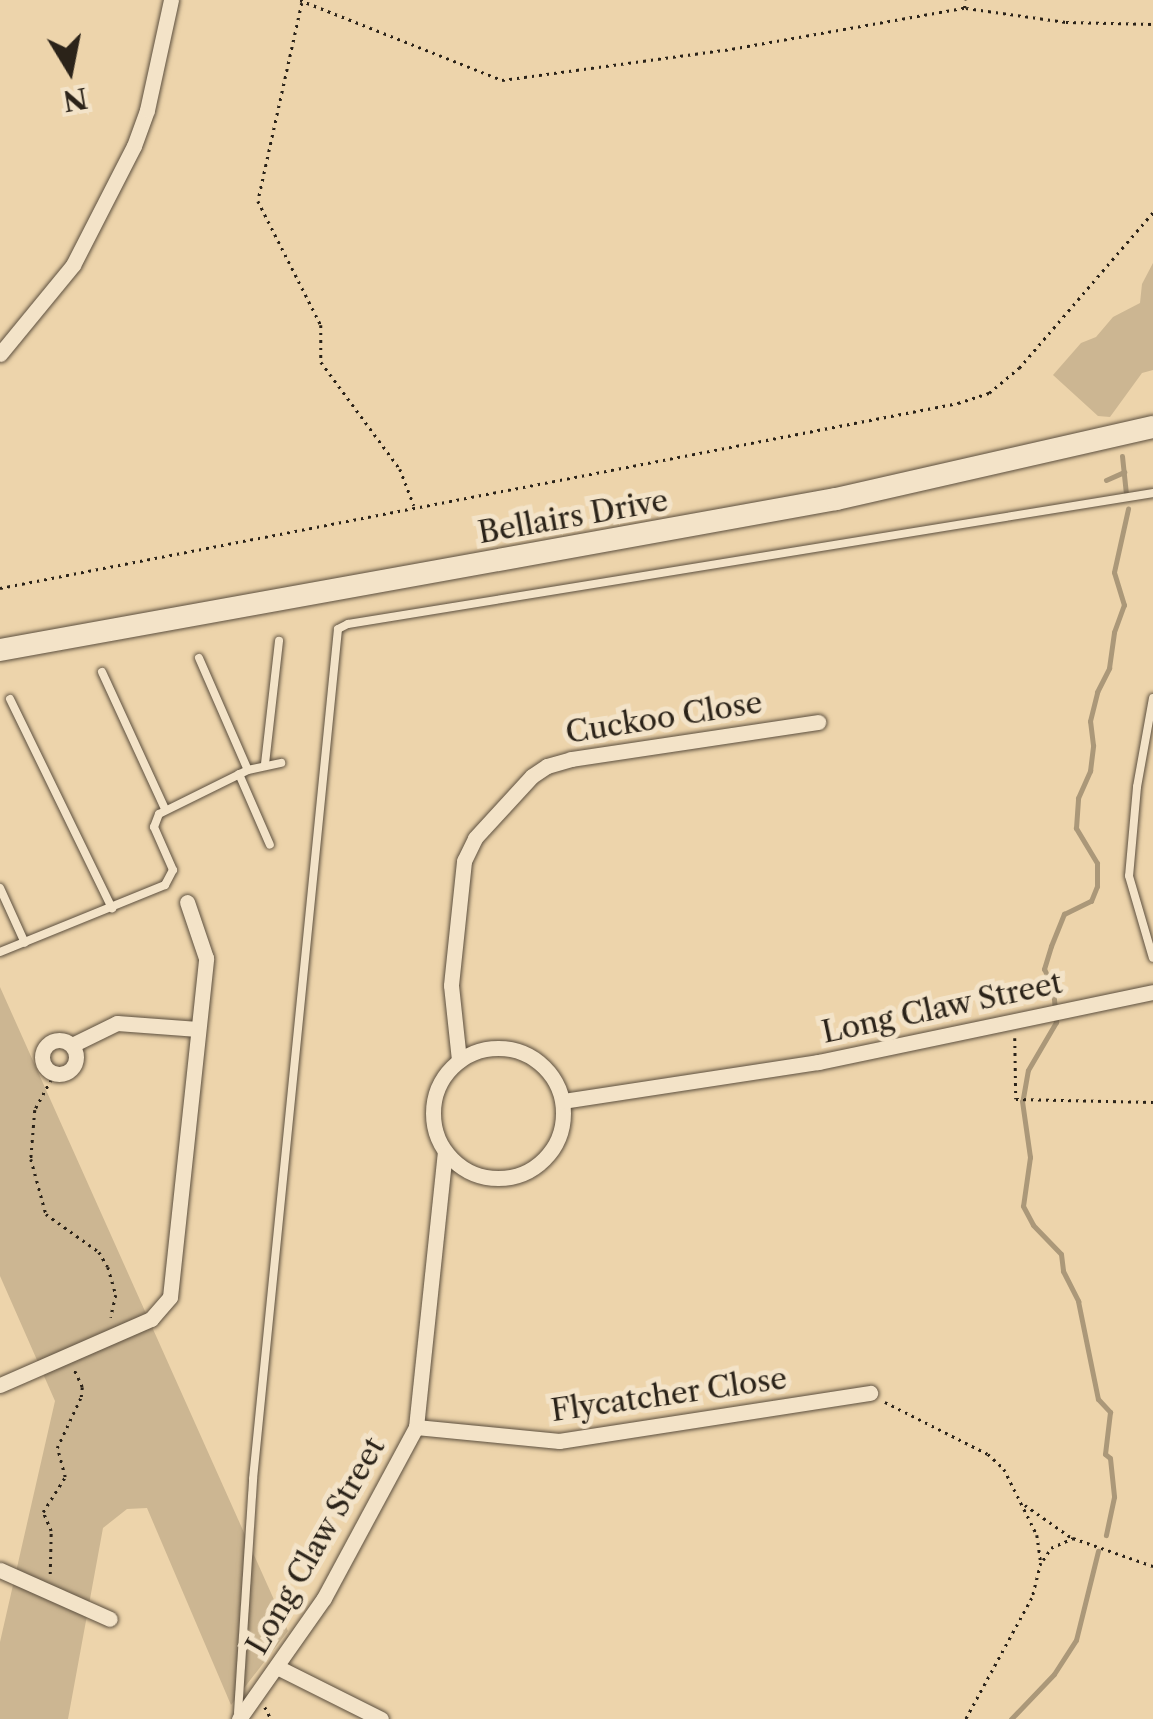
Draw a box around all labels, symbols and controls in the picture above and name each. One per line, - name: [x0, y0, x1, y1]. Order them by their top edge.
- north arrow: [20, 20, 120, 120]
- text: N: [60, 81, 90, 118]
- street label: Bellairs Drive: [475, 483, 671, 551]
- street label: Cuckoo Close: [563, 685, 765, 751]
- street label: Long Claw Street: [818, 965, 1066, 1051]
- street label: Flycatcher Close: [548, 1361, 790, 1429]
- street label: Long Claw Street: [239, 1431, 393, 1661]

